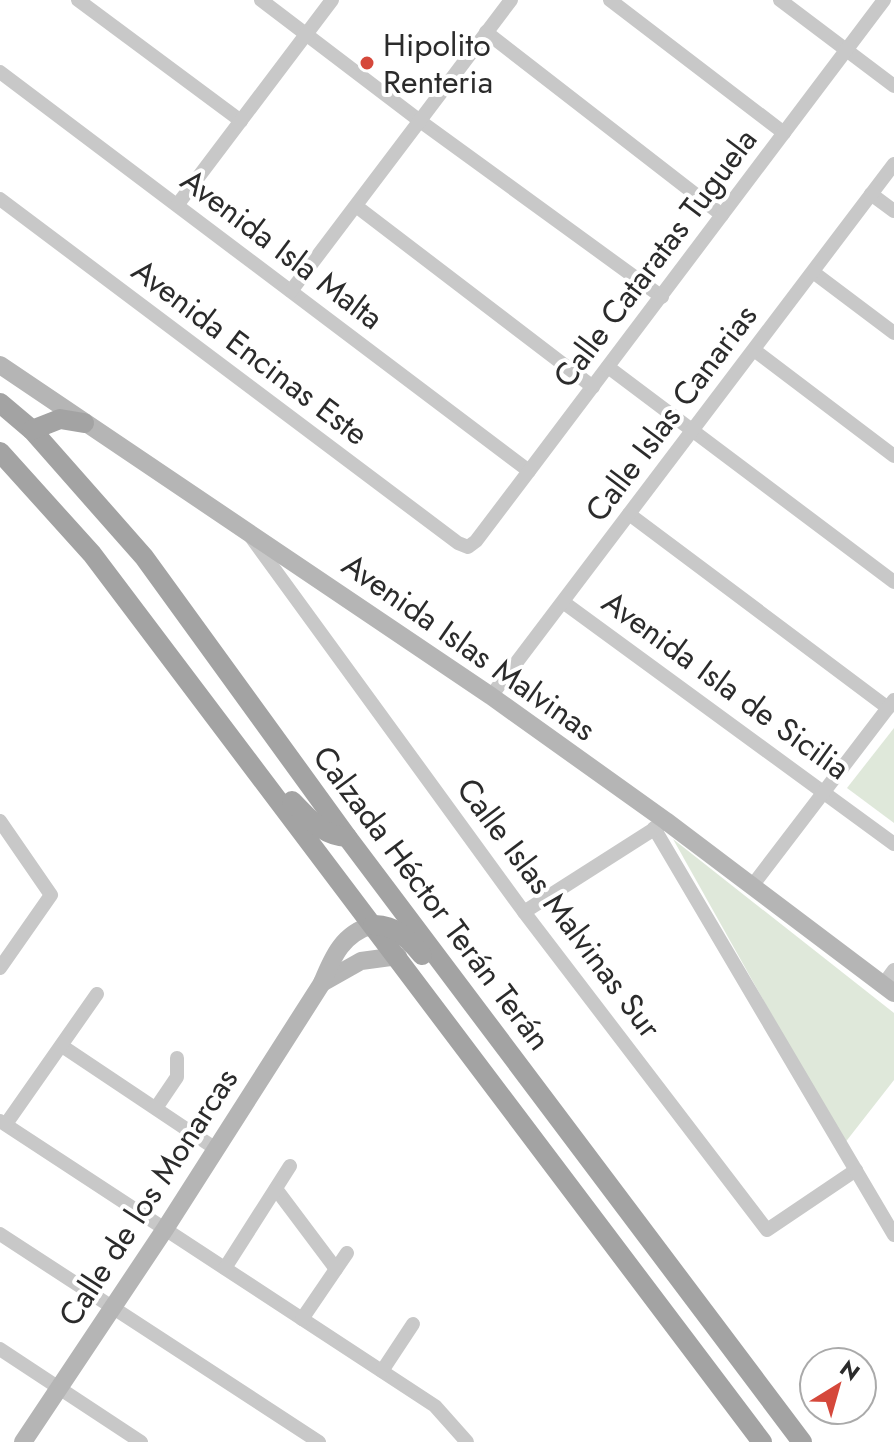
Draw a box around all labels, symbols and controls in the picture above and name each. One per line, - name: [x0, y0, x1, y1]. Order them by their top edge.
- place label: Hipolito Renteria: [383, 22, 493, 105]
- marker: Hipolito Renteria: [358, 54, 376, 72]
- street label: Calle Cataratas Tuguela: [542, 119, 768, 397]
- street label: Avenida Isla Malta: [171, 158, 393, 340]
- street label: Avenida Encinas Este: [122, 248, 378, 456]
- street label: Calle Islas Canarias: [574, 295, 768, 531]
- street label: Avenida Islas Malvinas: [333, 542, 605, 752]
- street label: Avenida Isla de Sicilia: [593, 579, 859, 791]
- street label: Calzada Héctor Terán Terán: [302, 736, 562, 1060]
- street label: Calle Islas Malvinas Sur: [446, 768, 672, 1048]
- street label: Calle de los Monarcas: [47, 1059, 249, 1335]
- north arrow: [798, 1346, 878, 1426]
- text: N: [833, 1352, 867, 1388]

